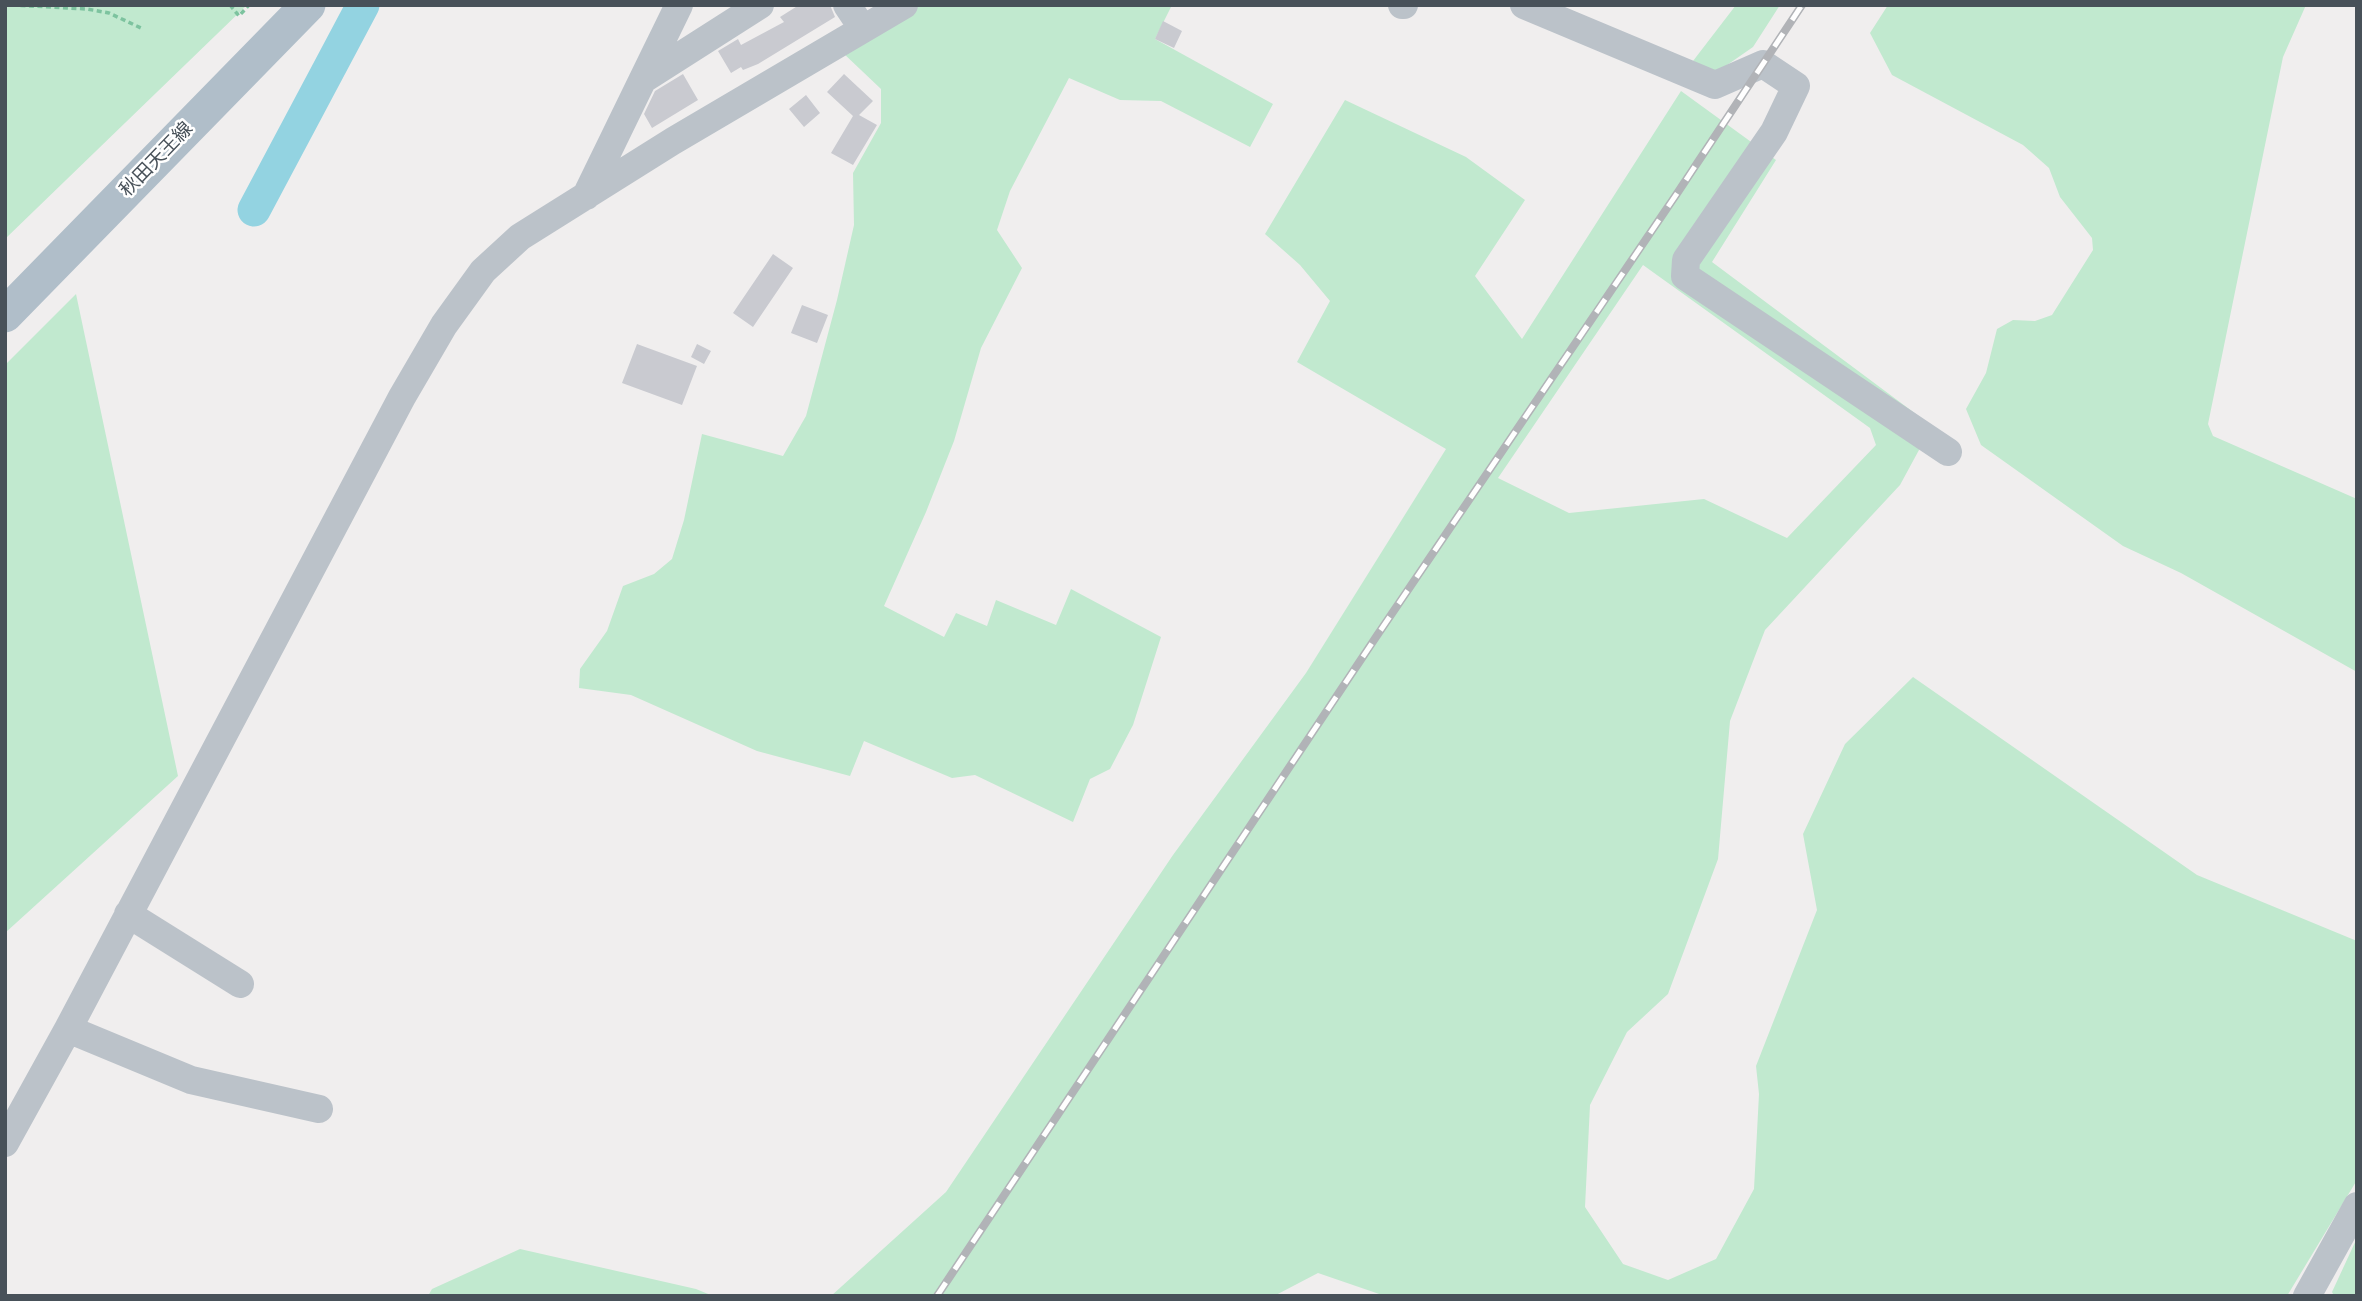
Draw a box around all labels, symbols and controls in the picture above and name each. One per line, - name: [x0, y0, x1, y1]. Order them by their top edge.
- street label: 秋田天王線: [116, 118, 198, 202]

